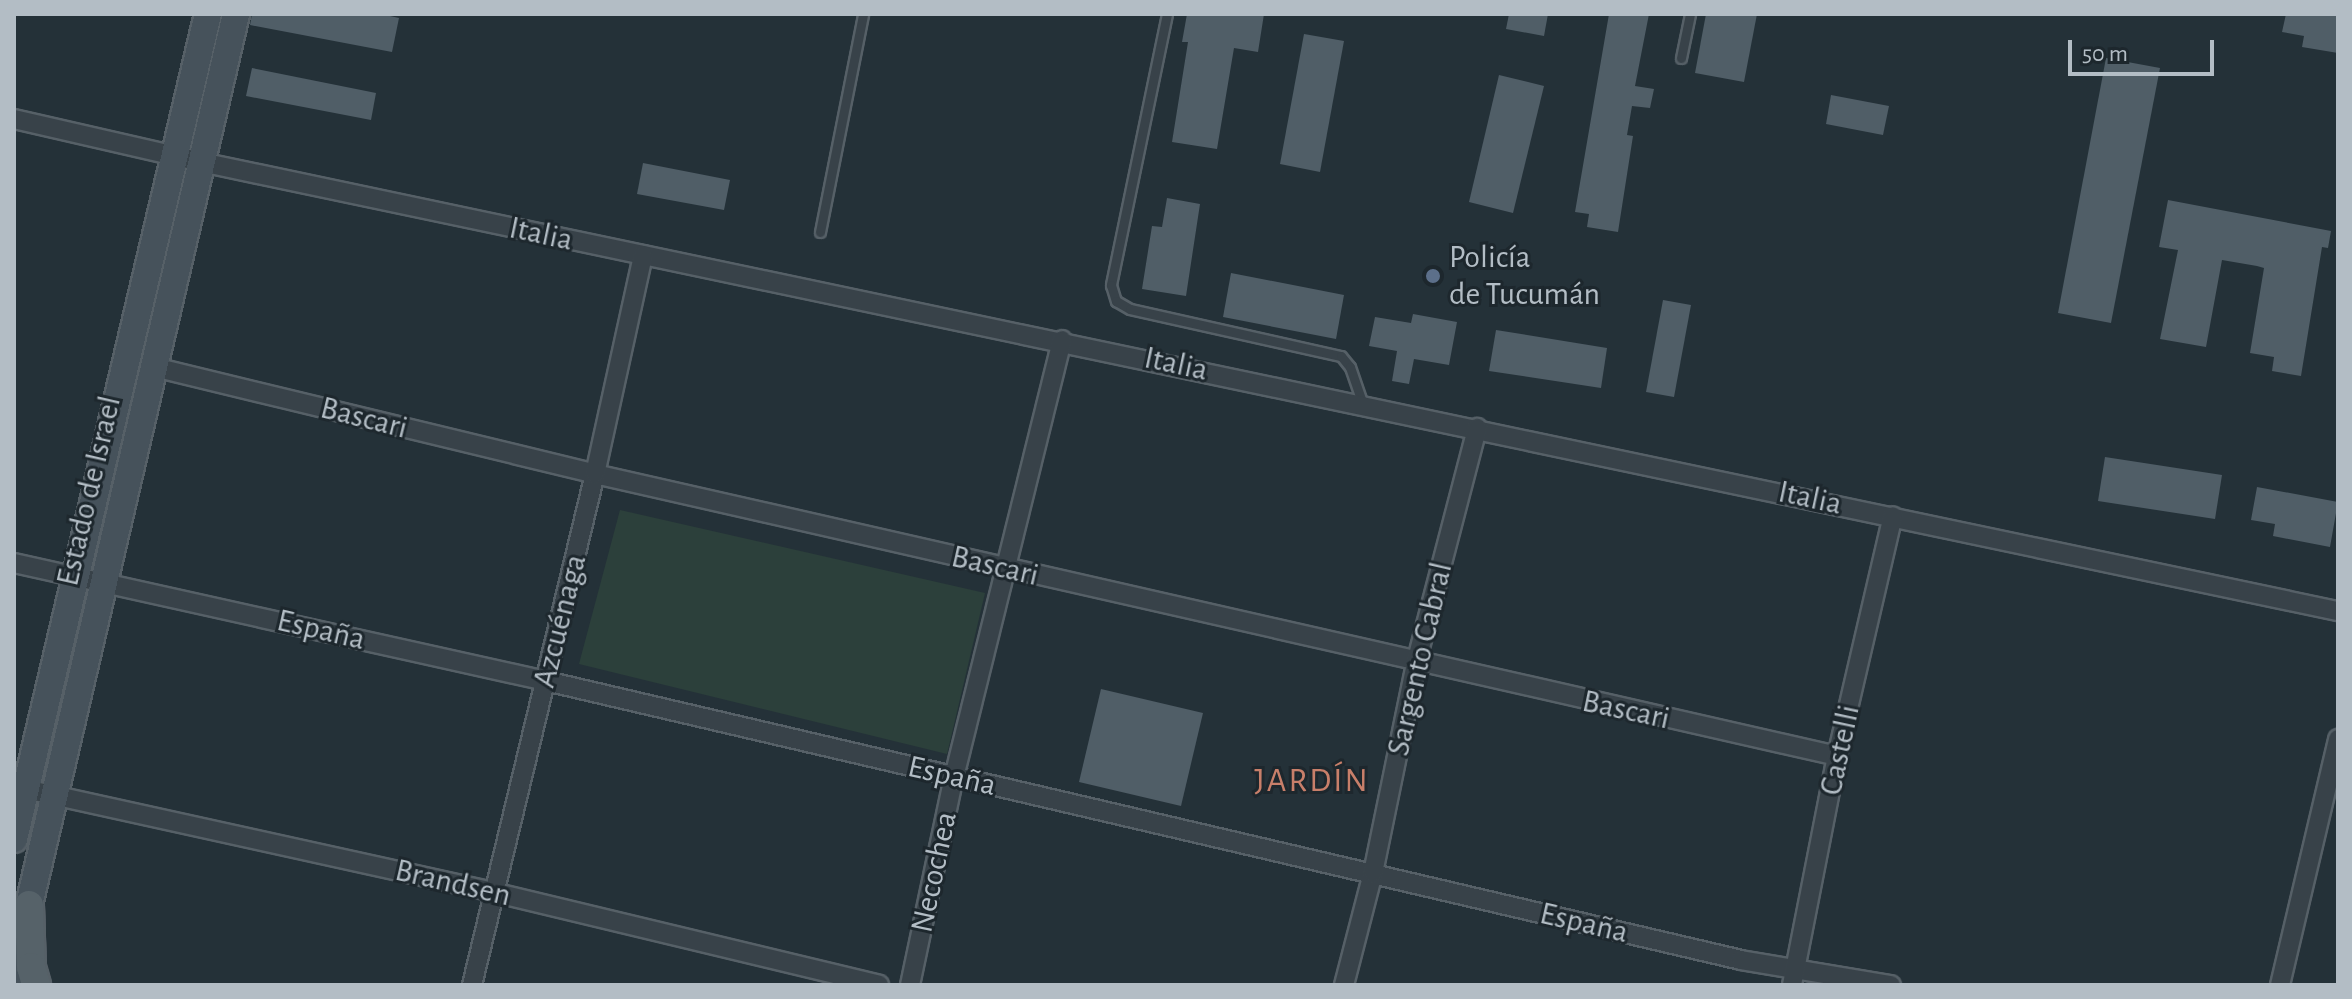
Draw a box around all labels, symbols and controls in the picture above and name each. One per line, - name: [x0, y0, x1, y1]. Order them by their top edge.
- scale bar: [2072, 24, 2218, 74]
- text: 50 m: [2082, 42, 2128, 66]
- street label: Italia: [506, 209, 576, 259]
- place label: Policía de Tucumán: [1449, 239, 1600, 314]
- marker: Policía de Tucumán: [1424, 267, 1442, 285]
- street label: Italia: [1141, 339, 1211, 389]
- street label: Bascari: [316, 389, 412, 447]
- street label: Estado de Israel: [49, 392, 129, 590]
- street label: Italia: [1775, 473, 1845, 523]
- street label: Bascari: [948, 537, 1042, 595]
- street label: Azcuénaga: [525, 550, 595, 692]
- street label: Sargento Cabral: [1379, 559, 1461, 759]
- street label: España: [273, 601, 369, 659]
- street label: Bascari: [1579, 682, 1673, 738]
- street label: Castelli: [1812, 701, 1868, 799]
- street label: España: [904, 747, 1000, 805]
- district label: JARDÍN: [1254, 762, 1370, 802]
- street label: Necochea: [902, 808, 966, 936]
- street label: Brandsen: [391, 851, 515, 915]
- street label: España: [1536, 894, 1632, 952]

